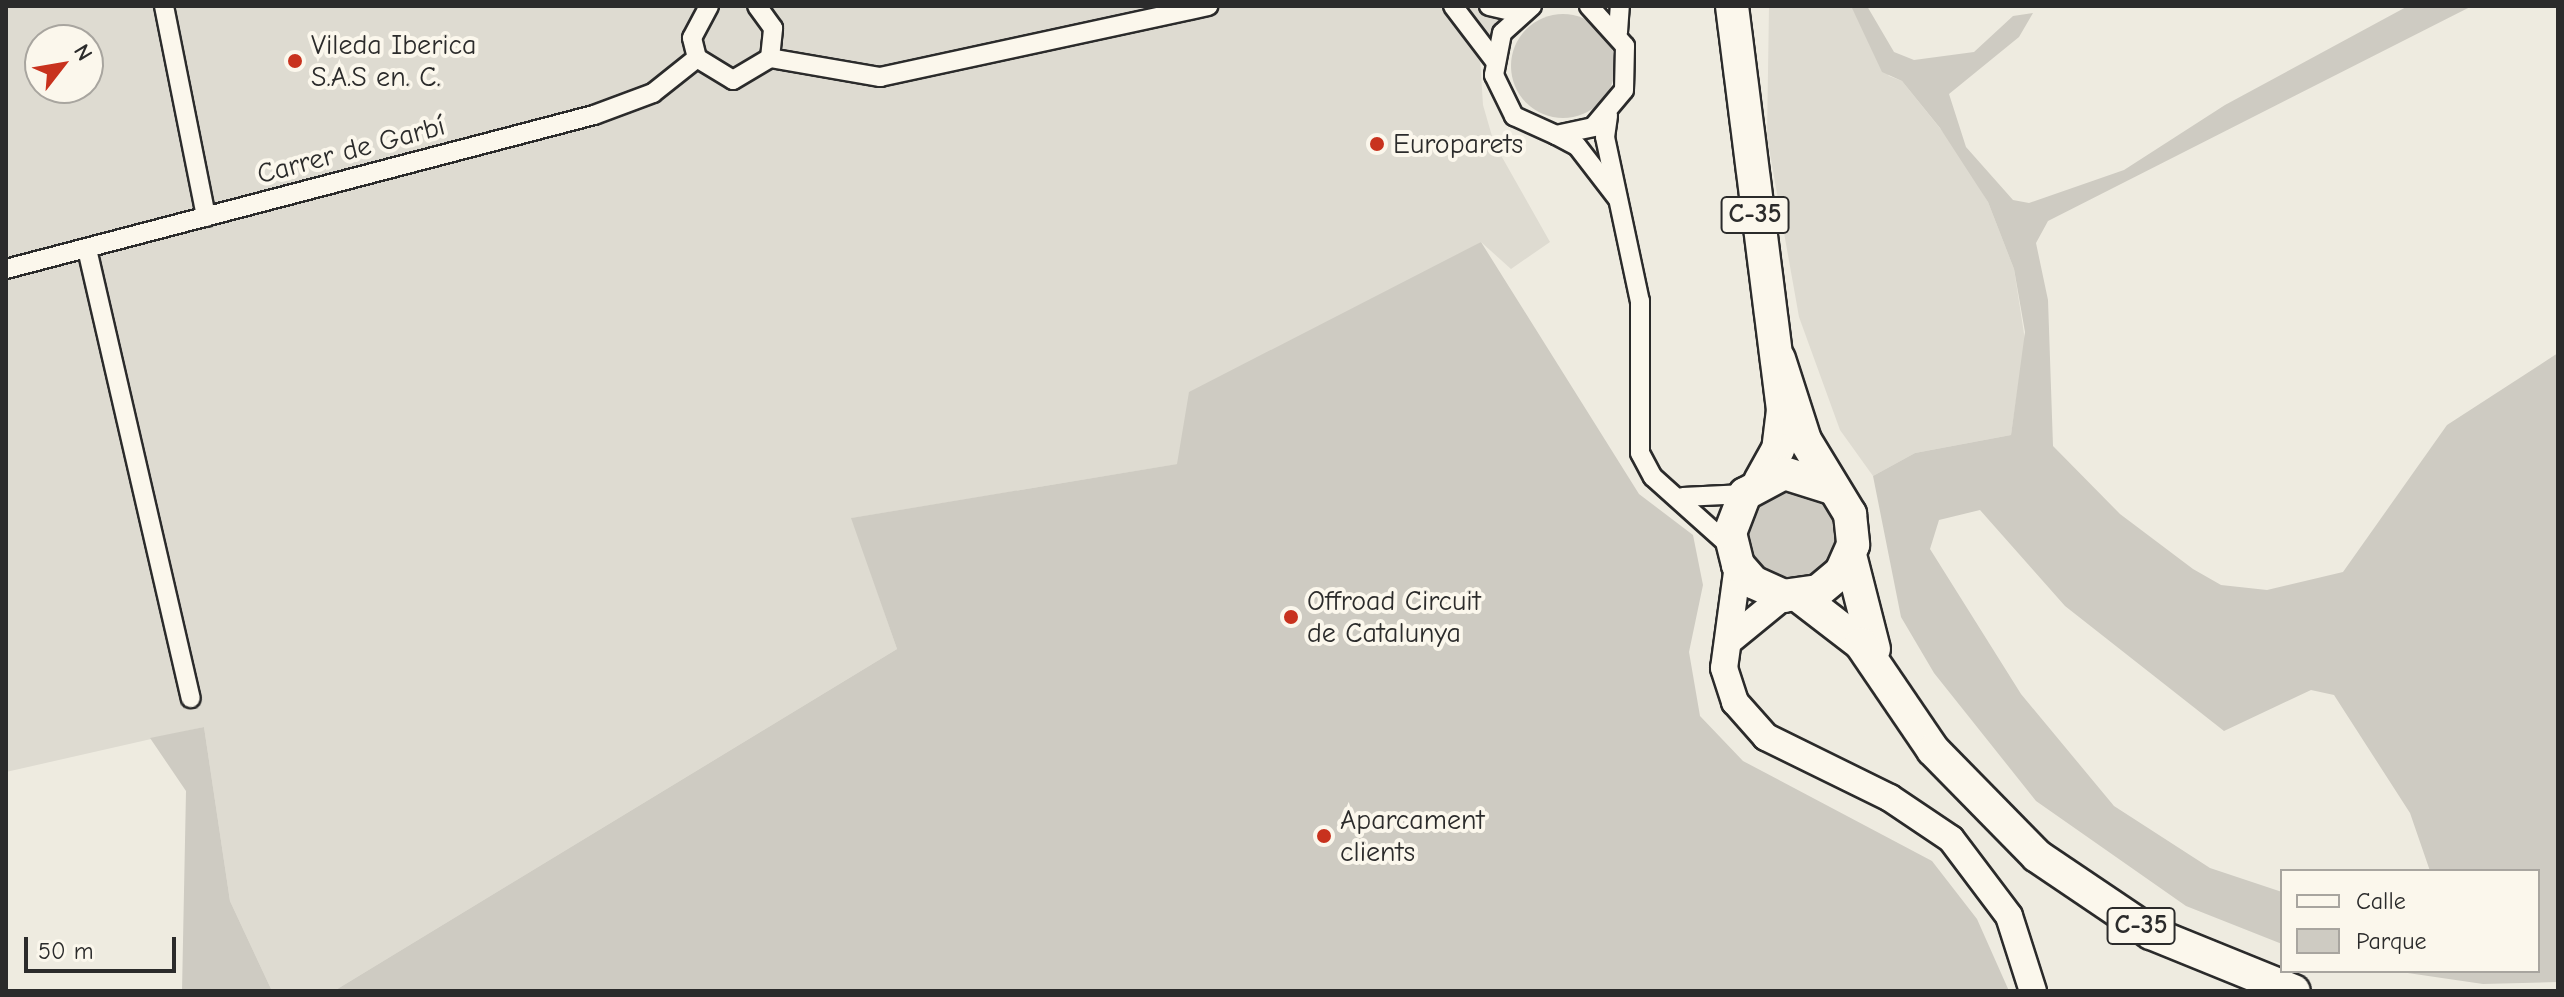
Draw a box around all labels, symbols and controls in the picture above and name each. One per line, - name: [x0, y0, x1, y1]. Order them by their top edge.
- north arrow: [24, 24, 104, 104]
- place label: Vileda Iberica S.A.S en. C.: [311, 28, 477, 94]
- text: N: [68, 40, 98, 66]
- marker: Vileda Iberica S.A.S en. C.: [286, 52, 304, 70]
- street label: Carrer de Garbí: [253, 109, 449, 191]
- place label: Europarets: [1393, 127, 1523, 161]
- marker: Europarets: [1368, 135, 1386, 153]
- road number: C-35: [1719, 193, 1791, 237]
- place label: Offroad Circuit de Catalunya: [1307, 584, 1481, 650]
- marker: Offroad Circuit de Catalunya: [1282, 608, 1300, 626]
- place label: Aparcament clients: [1340, 803, 1484, 869]
- marker: Aparcament clients: [1315, 827, 1333, 845]
- legend: [2280, 869, 2540, 973]
- text: Calle: [2356, 887, 2406, 915]
- road number: C-35: [2105, 904, 2177, 948]
- scale bar: [28, 921, 180, 971]
- text: Parque: [2356, 927, 2427, 955]
- text: 50 m: [38, 937, 94, 965]

